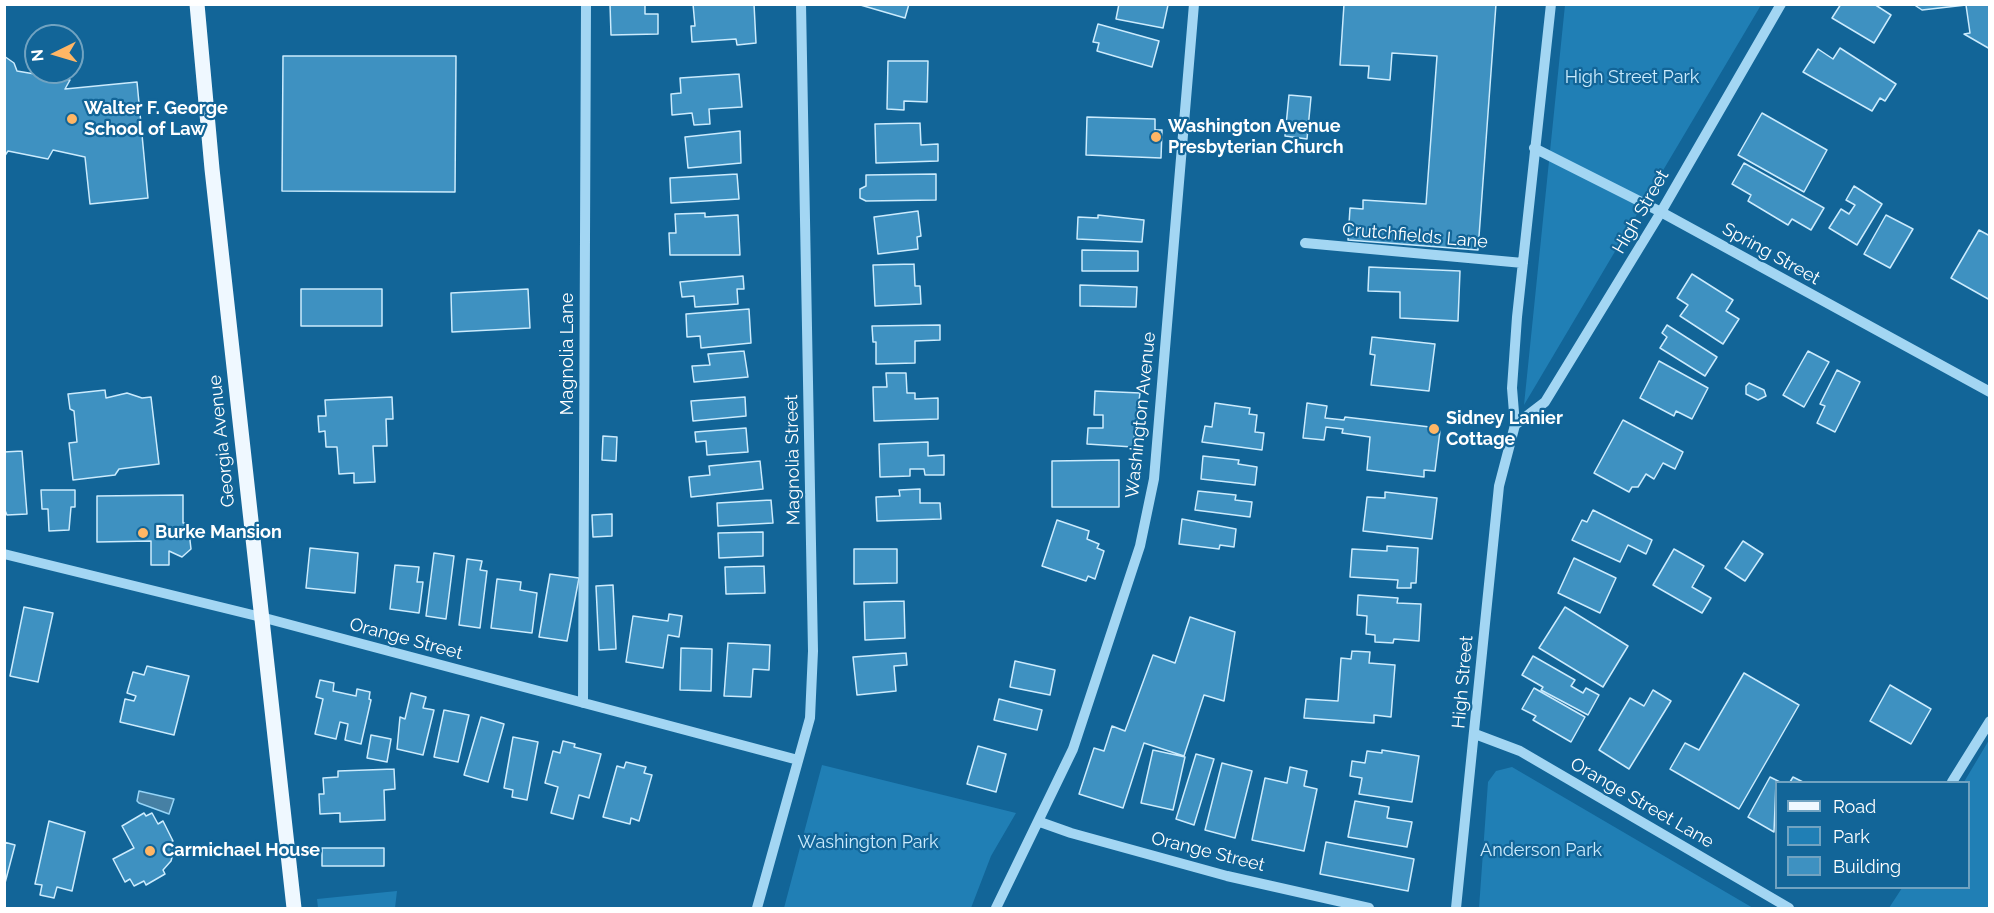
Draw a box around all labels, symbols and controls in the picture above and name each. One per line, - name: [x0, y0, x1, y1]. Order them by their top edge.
- north arrow: [24, 24, 84, 84]
- text: N: [28, 49, 48, 62]
- park label: High Street Park: [1565, 67, 1699, 89]
- place label: Walter F. George School of Law: [84, 98, 228, 140]
- marker: Walter F. George School of Law: [65, 112, 79, 126]
- place label: Washington Avenue Presbyterian Church: [1168, 116, 1344, 158]
- marker: Washington Avenue Presbyterian Church: [1149, 130, 1163, 144]
- street label: High Street: [1608, 166, 1674, 258]
- street label: Spring Street: [1718, 218, 1824, 290]
- street label: Crutchfields Lane: [1341, 219, 1489, 253]
- street label: Magnolia Lane: [557, 293, 579, 415]
- street label: Washington Avenue: [1122, 331, 1160, 499]
- street label: Georgia Avenue: [204, 374, 240, 508]
- street label: Magnolia Street: [781, 394, 805, 526]
- place label: Sidney Lanier Cottage: [1446, 408, 1563, 450]
- marker: Sidney Lanier Cottage: [1427, 422, 1441, 436]
- place label: Burke Mansion: [155, 522, 282, 544]
- marker: Burke Mansion: [136, 526, 150, 540]
- street label: Orange Street: [347, 614, 465, 664]
- street label: High Street: [1448, 635, 1478, 729]
- street label: Orange Street Lane: [1566, 753, 1718, 853]
- legend: [1775, 781, 1970, 889]
- text: Road: [1833, 796, 1876, 817]
- text: Park: [1833, 826, 1870, 847]
- street label: Orange Street: [1149, 827, 1267, 877]
- park label: Washington Park: [798, 832, 938, 854]
- place label: Carmichael House: [162, 840, 320, 862]
- park label: Anderson Park: [1480, 840, 1602, 862]
- marker: Carmichael House: [143, 844, 157, 858]
- text: Building: [1833, 856, 1901, 877]

